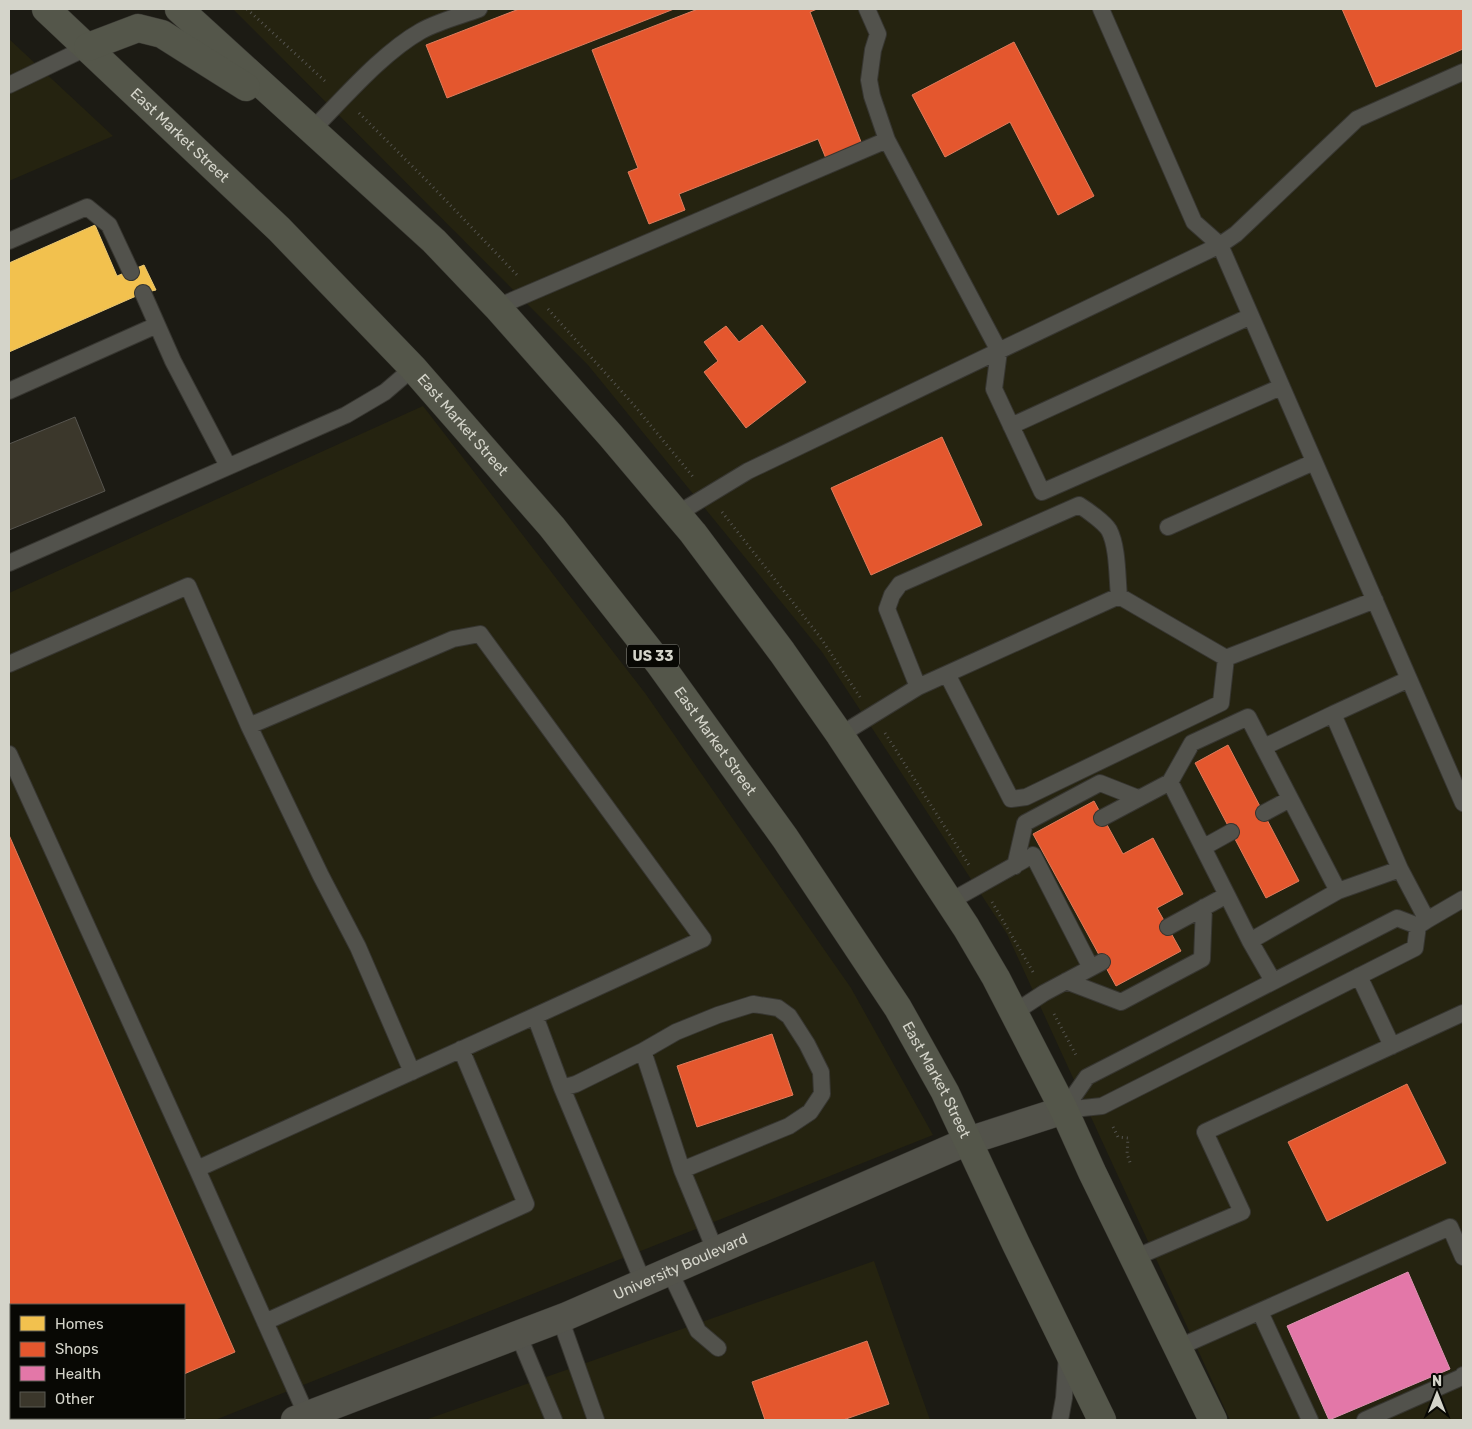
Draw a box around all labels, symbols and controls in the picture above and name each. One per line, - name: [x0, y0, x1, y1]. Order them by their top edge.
- street label: East Market Street: [127, 84, 233, 186]
- street label: East Market Street: [413, 370, 512, 479]
- road number: US 33: [627, 644, 679, 668]
- street label: East Market Street: [670, 683, 760, 799]
- street label: East Market Street: [898, 1018, 974, 1141]
- street label: University Boulevard: [611, 1229, 750, 1304]
- legend: [10, 1304, 185, 1419]
- text: Homes: [55, 1315, 104, 1333]
- text: Shops: [55, 1340, 99, 1358]
- text: Health: [55, 1365, 101, 1383]
- north arrow: [1412, 1369, 1462, 1419]
- text: N: [1432, 1373, 1442, 1390]
- text: Other: [55, 1390, 95, 1408]

